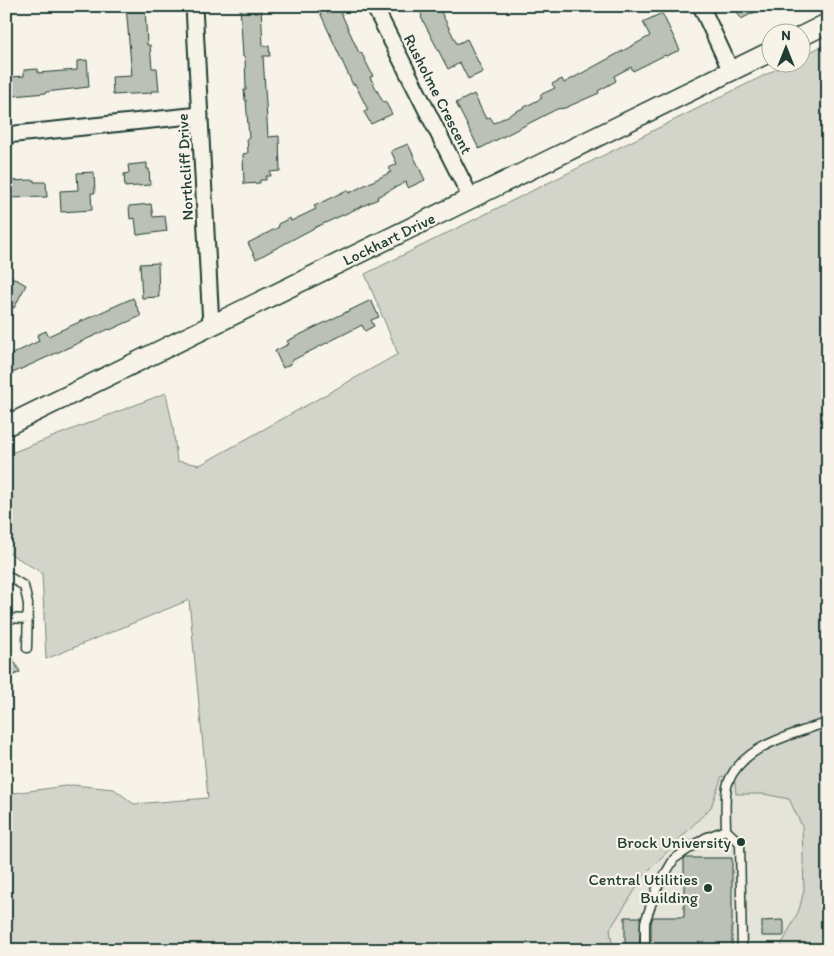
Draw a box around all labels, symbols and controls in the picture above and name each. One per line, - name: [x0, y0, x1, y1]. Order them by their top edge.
- north arrow: [762, 22, 812, 72]
- text: N: [781, 27, 791, 44]
- street label: Rusholme Crescent: [400, 31, 476, 157]
- street label: Northcliff Drive: [173, 113, 197, 221]
- street label: Lockhart Drive: [340, 208, 438, 270]
- place label: Brock University: [617, 833, 731, 852]
- marker: Brock University: [735, 836, 747, 848]
- place label: Central Utilities Building: [588, 870, 699, 907]
- marker: Central Utilities Building: [702, 882, 714, 894]

